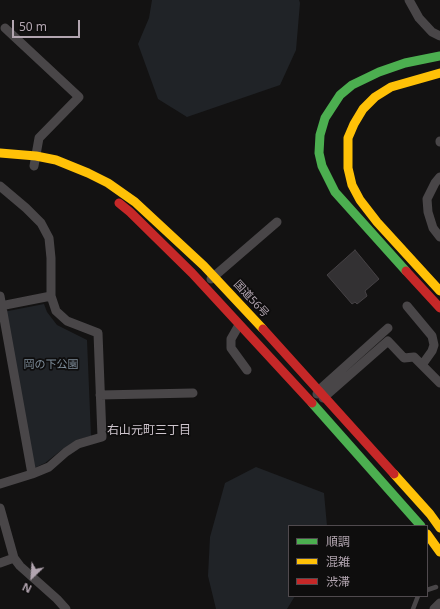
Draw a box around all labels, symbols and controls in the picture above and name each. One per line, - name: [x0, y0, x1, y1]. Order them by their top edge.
- scale bar: [14, 12, 82, 38]
- text: 50 m: [19, 18, 47, 35]
- street label: 国道56号: [231, 278, 271, 320]
- park label: 岡の下公園: [24, 358, 78, 372]
- district label: 右山元町三丁目: [107, 424, 191, 438]
- legend: [288, 525, 428, 597]
- text: 順調: [326, 533, 350, 550]
- text: 混雑: [326, 553, 350, 570]
- north arrow: [12, 557, 52, 597]
- text: 渋滞: [326, 573, 350, 590]
- text: N: [19, 580, 34, 597]

